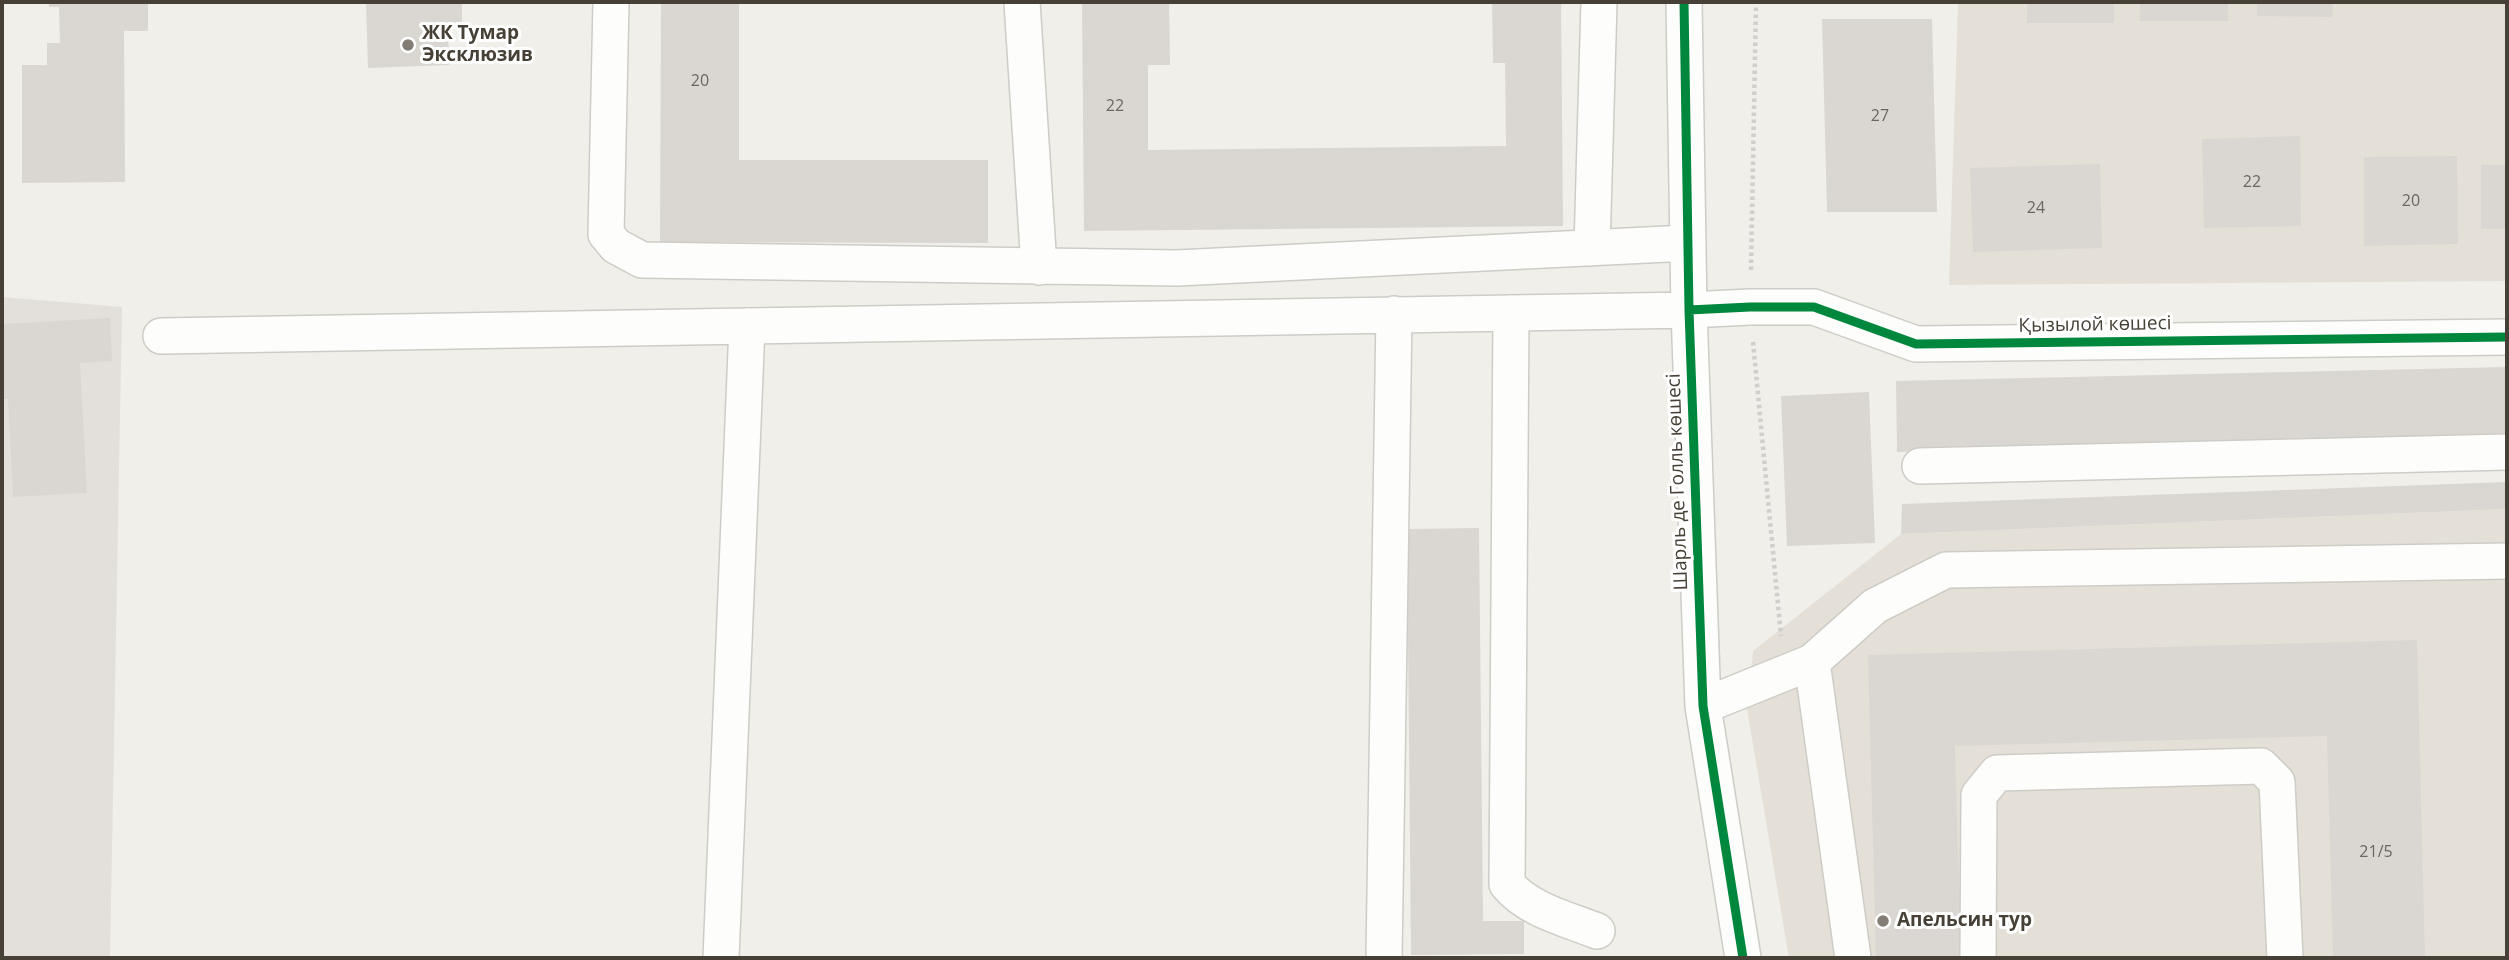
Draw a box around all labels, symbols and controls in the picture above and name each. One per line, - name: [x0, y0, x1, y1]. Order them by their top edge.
- place label: ЖК Тумар Эксклюзив: [422, 23, 533, 67]
- marker: ЖК Тумар Эксклюзив: [400, 37, 416, 53]
- house number: 20: [691, 71, 709, 91]
- house number: 22: [1106, 96, 1124, 116]
- house number: 27: [1871, 106, 1889, 126]
- house number: 22: [2243, 172, 2261, 192]
- house number: 20: [2402, 191, 2420, 211]
- house number: 24: [2027, 198, 2045, 218]
- street label: Қызылой көшесі: [2018, 312, 2172, 338]
- street label: Шарль де Голль көшесі: [1663, 373, 1693, 591]
- house number: 21/5: [2359, 842, 2393, 862]
- place label: Апельсин тур: [1897, 910, 2032, 932]
- marker: Апельсин тур: [1875, 913, 1891, 929]

